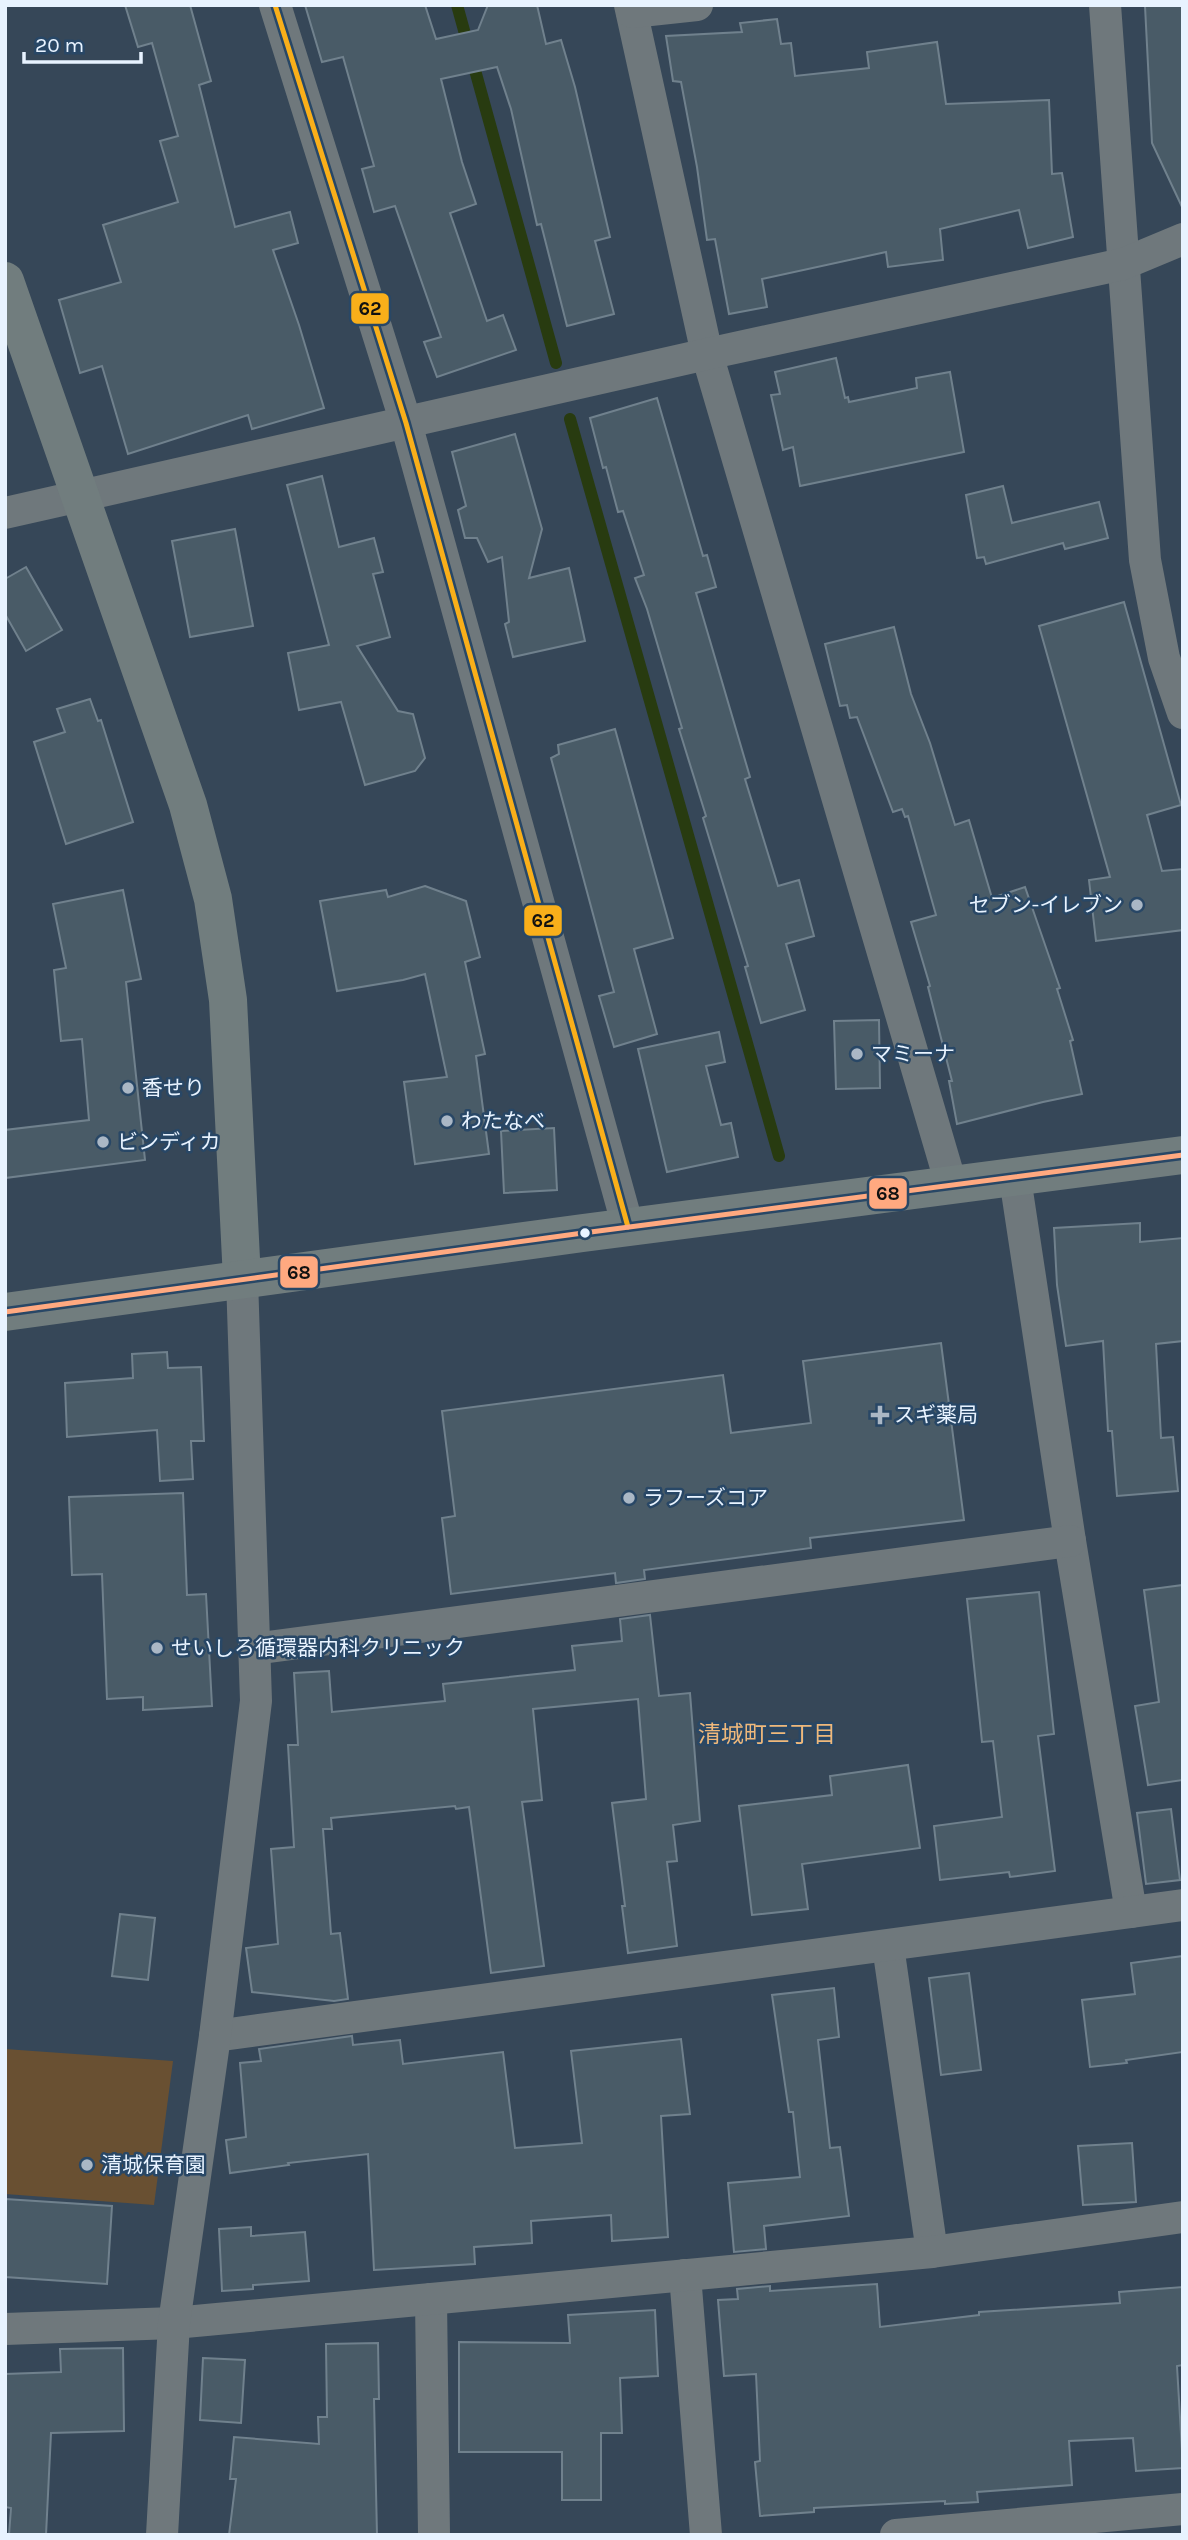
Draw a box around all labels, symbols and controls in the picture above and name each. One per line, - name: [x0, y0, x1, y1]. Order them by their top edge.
- scale bar: [24, 21, 142, 65]
- text: 20 m: [35, 33, 84, 57]
- line badge: 62: [350, 292, 390, 325]
- text: 62: [358, 298, 382, 320]
- place label: セブン-イレブン: [969, 893, 1123, 917]
- marker: セブン-イレブン: [1129, 897, 1145, 913]
- line badge: 62: [523, 904, 563, 937]
- text: 62: [531, 910, 555, 932]
- place label: マミーナ: [871, 1042, 955, 1066]
- marker: マミーナ: [849, 1046, 865, 1062]
- place label: 香せり: [142, 1076, 205, 1100]
- marker: 香せり: [120, 1080, 136, 1096]
- place label: わたなべ: [461, 1109, 545, 1133]
- marker: わたなべ: [439, 1113, 455, 1129]
- place label: ビンディカ: [117, 1130, 221, 1154]
- marker: ビンディカ: [95, 1134, 111, 1150]
- line badge: 68: [868, 1177, 908, 1210]
- text: 68: [876, 1183, 900, 1205]
- unlabelled marker: [578, 1226, 592, 1240]
- line badge: 68: [279, 1255, 319, 1289]
- text: 68: [287, 1262, 311, 1284]
- place label: スギ薬局: [894, 1403, 978, 1427]
- marker: スギ薬局: [872, 1407, 888, 1423]
- place label: ラフーズコア: [643, 1486, 768, 1510]
- marker: ラフーズコア: [621, 1490, 637, 1506]
- place label: せいしろ循環器内科クリニック: [171, 1636, 465, 1660]
- marker: せいしろ循環器内科クリニック: [149, 1640, 165, 1656]
- district label: 清城町三丁目: [698, 1721, 836, 1748]
- place label: 清城保育園: [101, 2153, 206, 2177]
- marker: 清城保育園: [79, 2157, 95, 2173]

